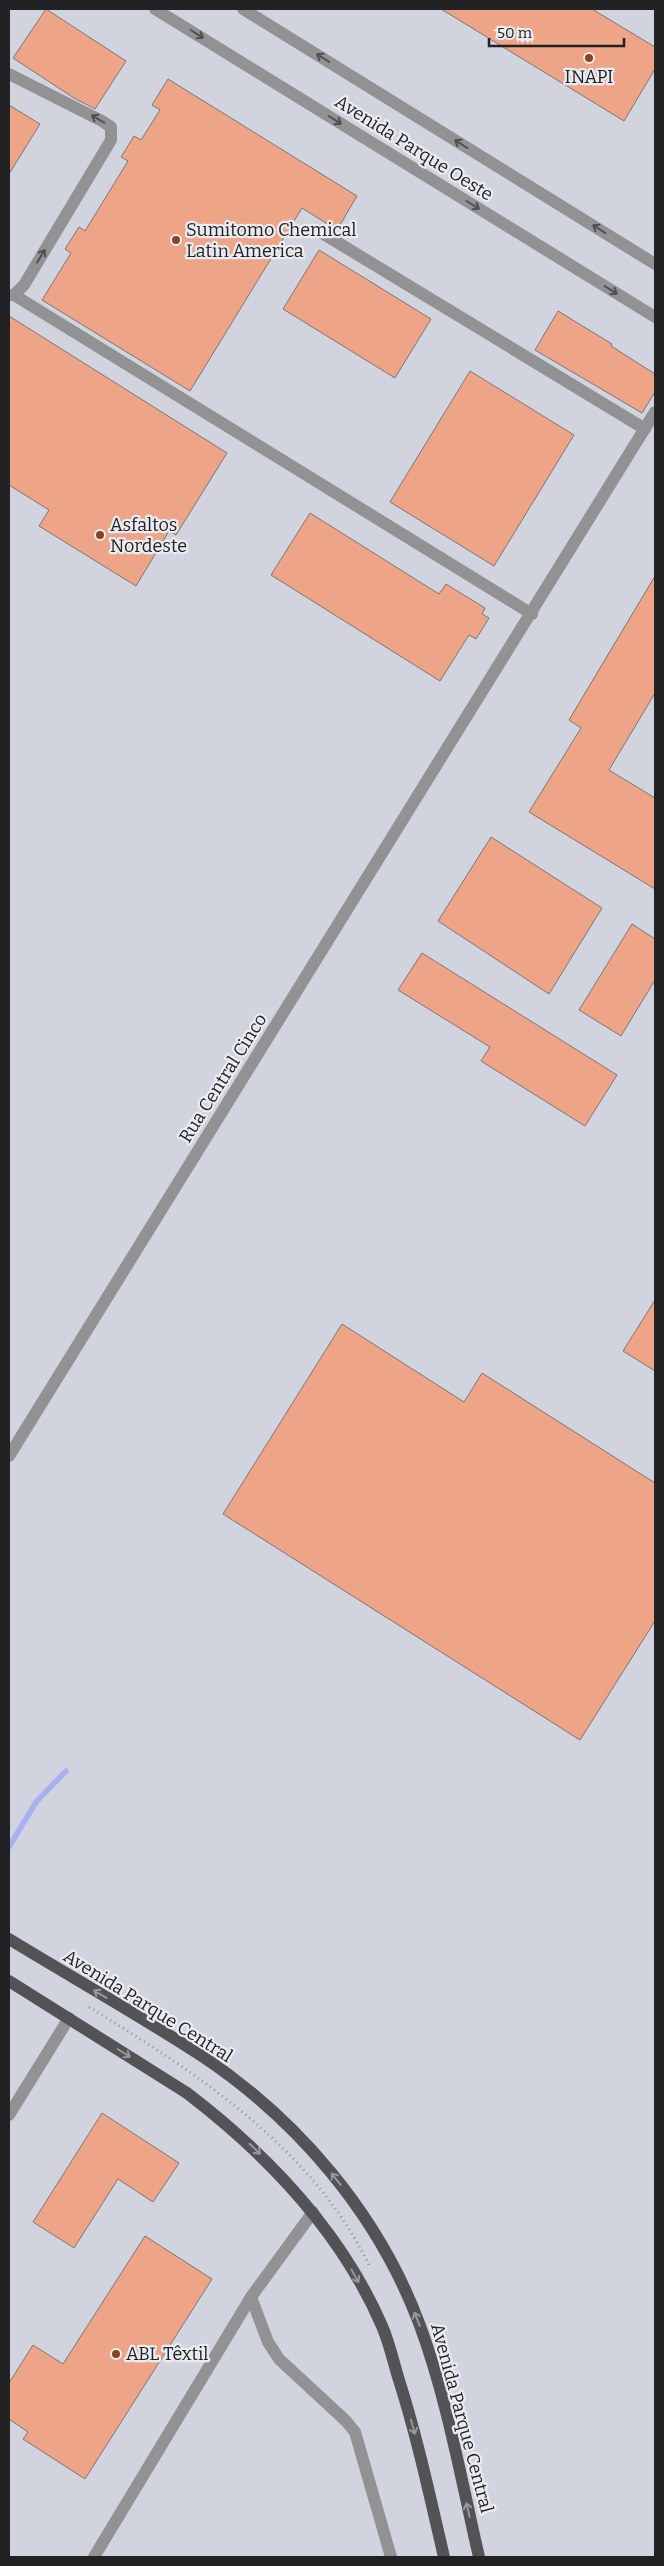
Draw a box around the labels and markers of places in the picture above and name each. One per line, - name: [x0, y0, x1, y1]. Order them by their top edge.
- marker: INAPI: [583, 52, 595, 64]
- place label: INAPI: [565, 66, 613, 88]
- place label: Sumitomo Chemical Latin America: [186, 219, 357, 262]
- marker: Sumitomo Chemical Latin America: [170, 234, 182, 246]
- place label: Asfaltos Nordeste: [110, 514, 187, 557]
- marker: Asfaltos Nordeste: [94, 529, 106, 541]
- place label: ABL Têxtil: [126, 2343, 209, 2365]
- marker: ABL Têxtil: [110, 2348, 122, 2360]

